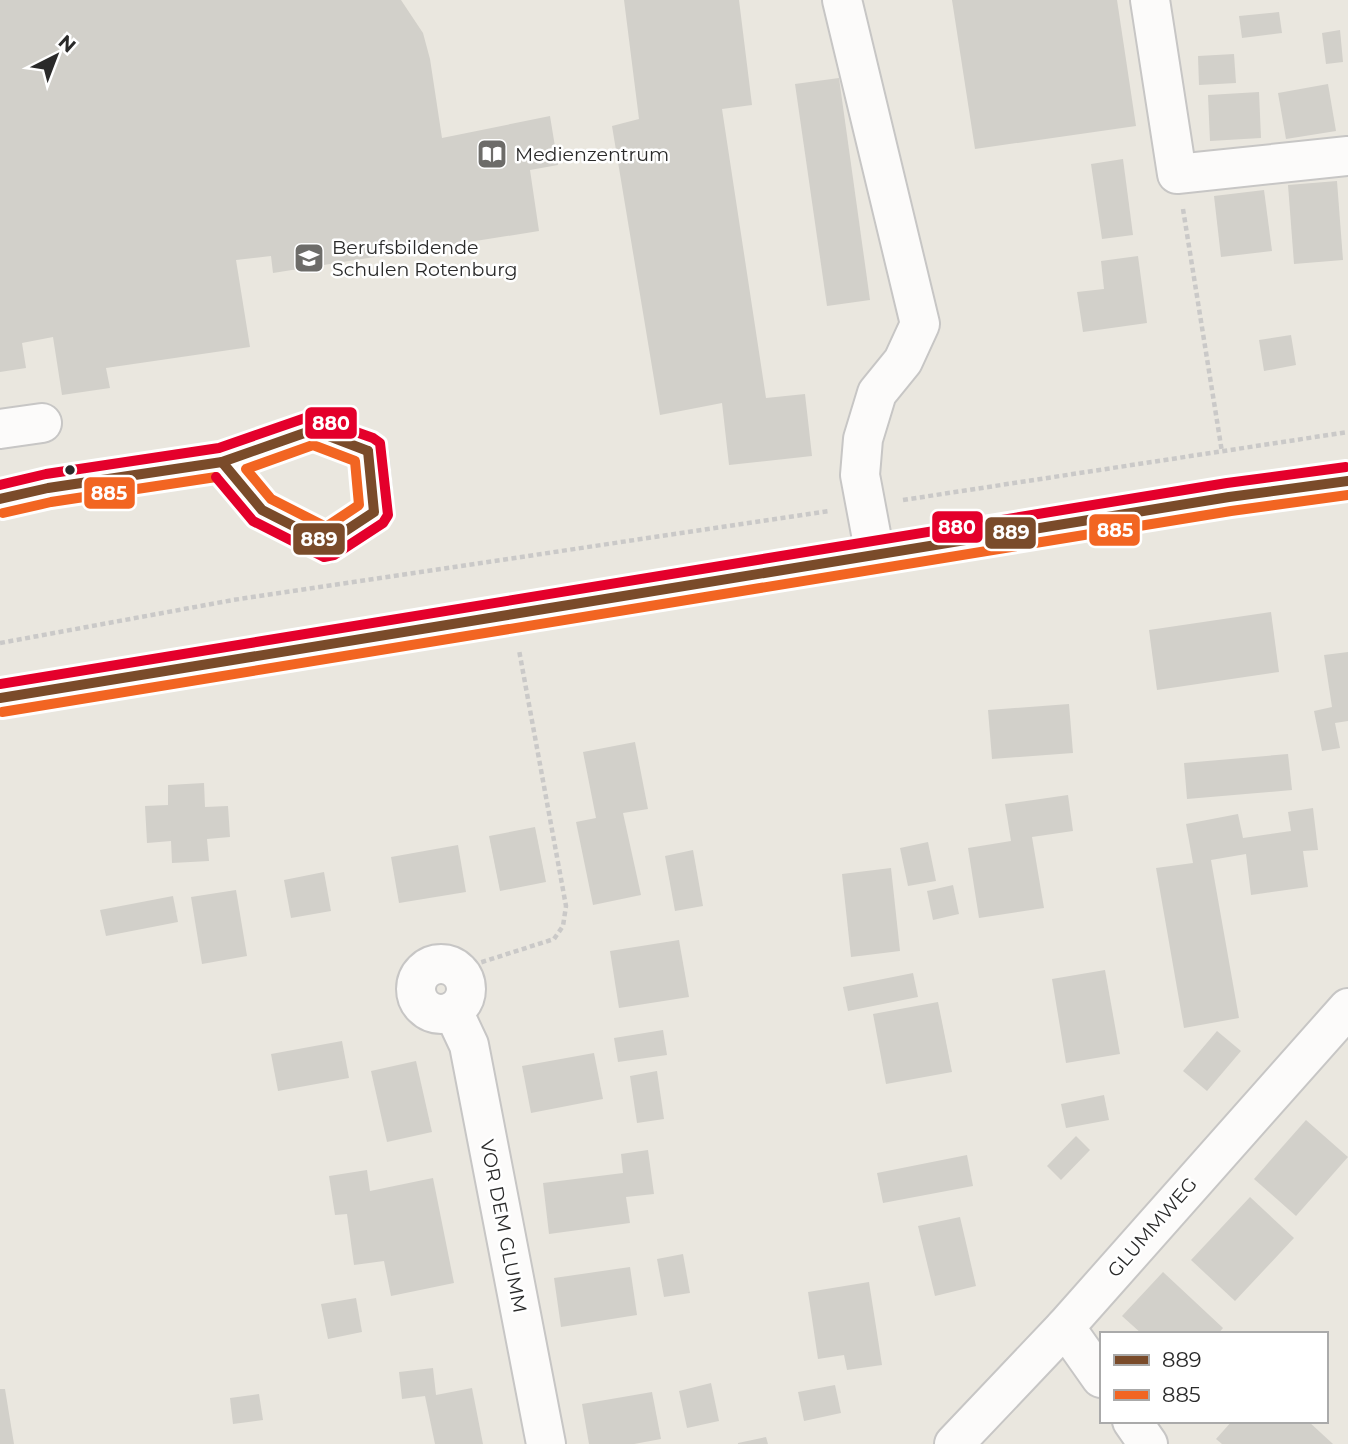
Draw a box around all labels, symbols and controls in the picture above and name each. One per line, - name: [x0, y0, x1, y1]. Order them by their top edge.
- north arrow: [21, 21, 91, 91]
- text: N: [54, 30, 80, 57]
- library icon: Medienzentrum: [475, 137, 509, 171]
- place label: Medienzentrum: [515, 143, 669, 166]
- place label: Berufsbildende Schulen Rotenburg: [332, 236, 518, 281]
- school or university icon: Berufsbildende Schulen Rotenburg: [292, 241, 326, 275]
- line badge: 880: [304, 406, 358, 440]
- text: 880: [312, 412, 350, 435]
- unlabelled marker: [63, 463, 77, 477]
- line badge: 885: [83, 476, 136, 510]
- text: 885: [91, 482, 127, 505]
- line badge: 880: [931, 510, 984, 544]
- line badge: 885: [1088, 513, 1141, 547]
- text: 880: [938, 516, 976, 539]
- line badge: 889: [984, 516, 1037, 550]
- text: 885: [1097, 519, 1133, 542]
- text: 889: [992, 521, 1030, 544]
- line badge: 889: [292, 522, 346, 556]
- text: 889: [300, 528, 338, 551]
- street label: VOR DEM GLUMM: [475, 1138, 532, 1315]
- street label: GLUMMWEG: [1103, 1173, 1202, 1282]
- legend: [1100, 1332, 1327, 1423]
- text: 889: [1162, 1347, 1202, 1372]
- text: 885: [1162, 1382, 1201, 1407]

